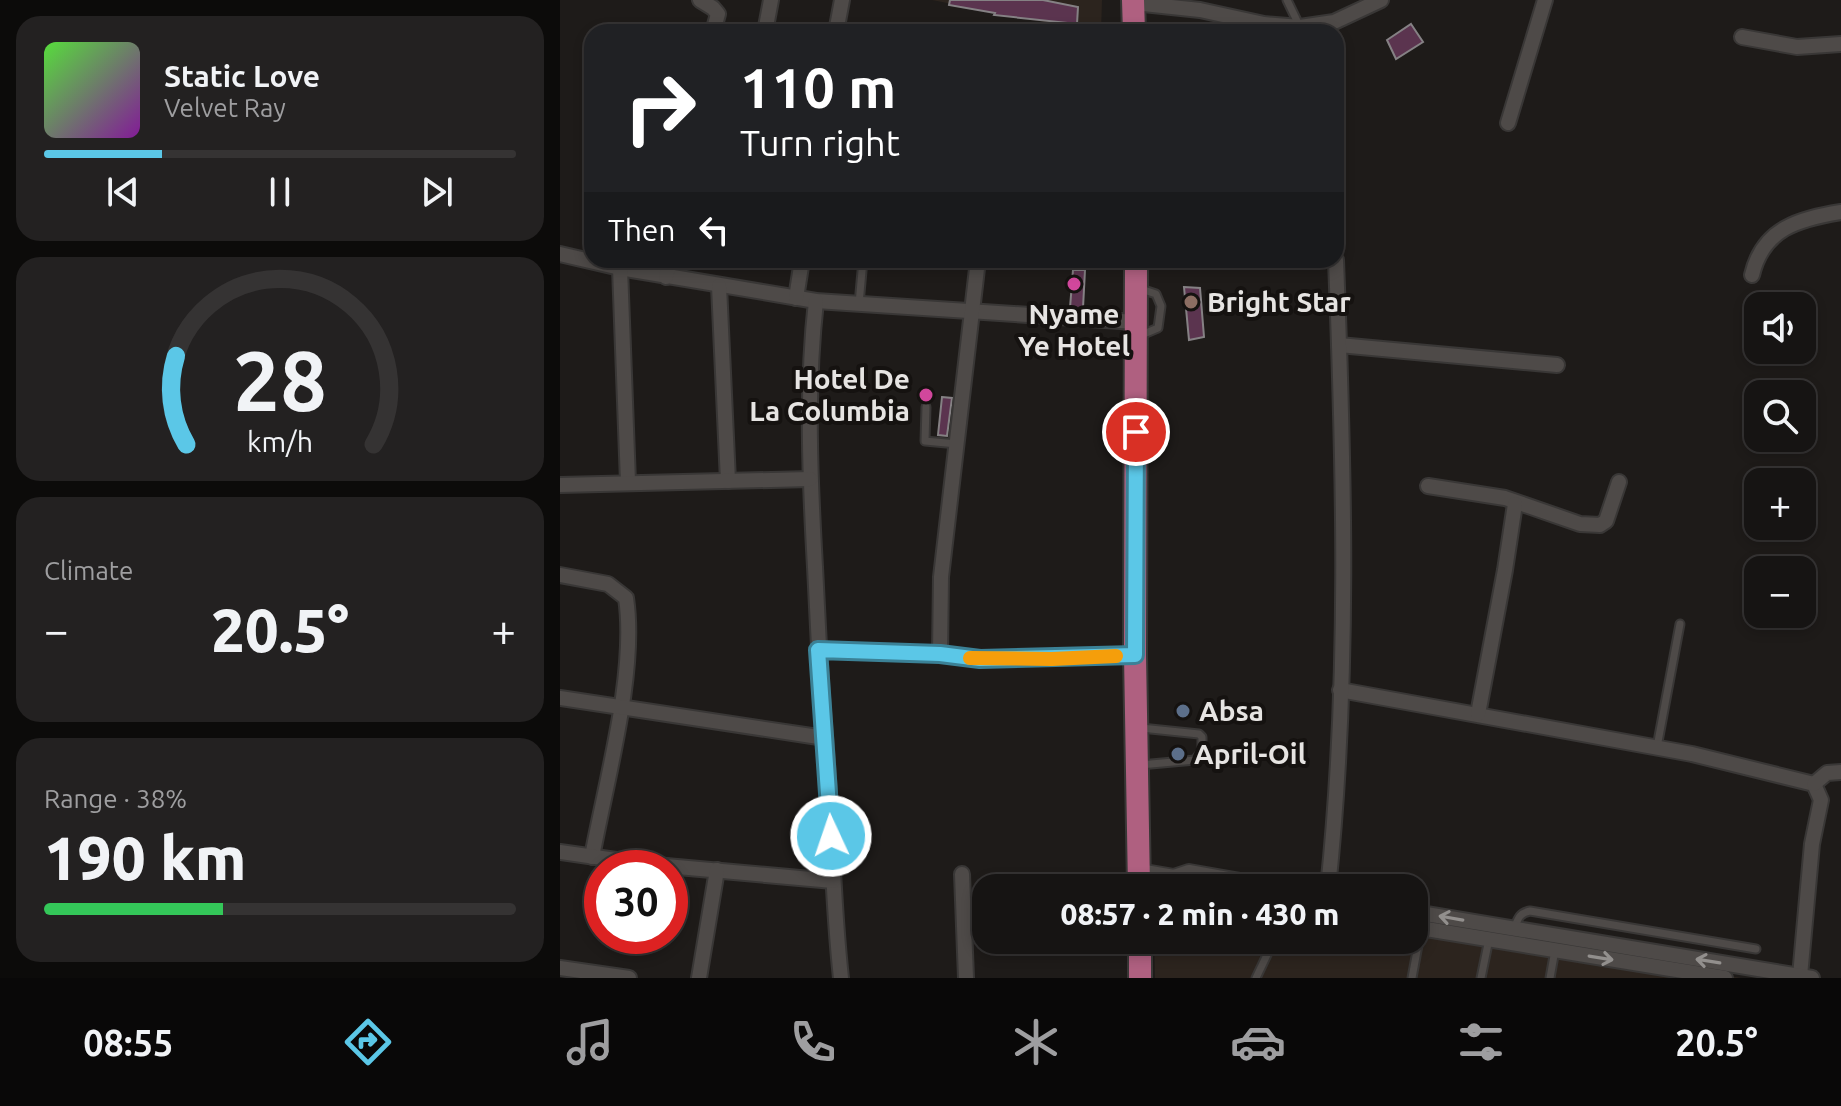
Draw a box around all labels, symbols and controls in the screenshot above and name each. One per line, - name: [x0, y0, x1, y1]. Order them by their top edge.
- icon: right: [608, 56, 712, 160]
- text: 110 m: [740, 56, 896, 119]
- text: Static Love: [164, 59, 320, 93]
- text: Velvet Ray: [164, 93, 286, 122]
- text: Turn right: [740, 122, 900, 163]
- icon: previous: [101, 170, 145, 214]
- icon: pause: [258, 170, 302, 214]
- icon: next: [415, 170, 459, 214]
- icon: left: [692, 208, 736, 252]
- text: Then: [608, 213, 676, 247]
- marker: Nyame Ye Hotel: [1065, 275, 1083, 293]
- place label: Bright Star: [1207, 286, 1351, 317]
- map controls: [1744, 292, 1816, 628]
- button: sound: [1744, 292, 1816, 364]
- marker: Bright Star: [1182, 293, 1200, 311]
- place label: Nyame Ye Hotel: [1018, 298, 1130, 361]
- text: 28: [233, 332, 327, 426]
- place label: Hotel De La Columbia: [749, 363, 910, 426]
- button: search: [1744, 380, 1816, 452]
- marker: Hotel De La Columbia: [917, 386, 935, 404]
- pin: [1102, 398, 1170, 466]
- icon: arrive: [1114, 410, 1158, 454]
- text: km/h: [247, 425, 313, 457]
- button: +: [1744, 468, 1816, 540]
- text: Climate: [44, 556, 133, 585]
- button: −: [1744, 556, 1816, 628]
- text: 20.5°: [211, 596, 349, 663]
- text: −: [44, 605, 69, 654]
- text: +: [491, 605, 516, 654]
- place label: Absa: [1199, 695, 1264, 726]
- marker: Absa: [1174, 702, 1192, 720]
- place label: April-Oil: [1194, 738, 1306, 769]
- marker: April-Oil: [1169, 745, 1187, 763]
- text: Range · 38%: [44, 784, 187, 813]
- position arrow: [789, 794, 873, 878]
- text: 190 km: [44, 824, 246, 891]
- speed limit sign: 30: [584, 850, 688, 954]
- text: 08:57 · 2 min · 430 m: [1061, 897, 1339, 931]
- one-way arrow: [1439, 910, 1465, 925]
- one-way arrow: [1588, 951, 1614, 966]
- one-way arrow: [1696, 952, 1721, 967]
- icon: directions: [340, 1014, 396, 1070]
- icon: music: [562, 1014, 618, 1070]
- icon: phone: [785, 1014, 841, 1070]
- icon: climate: [1008, 1014, 1064, 1070]
- icon: car: [1230, 1014, 1286, 1070]
- icon: filters: [1453, 1014, 1509, 1070]
- text: 08:55: [83, 1022, 173, 1063]
- text: 20.5°: [1675, 1022, 1758, 1063]

